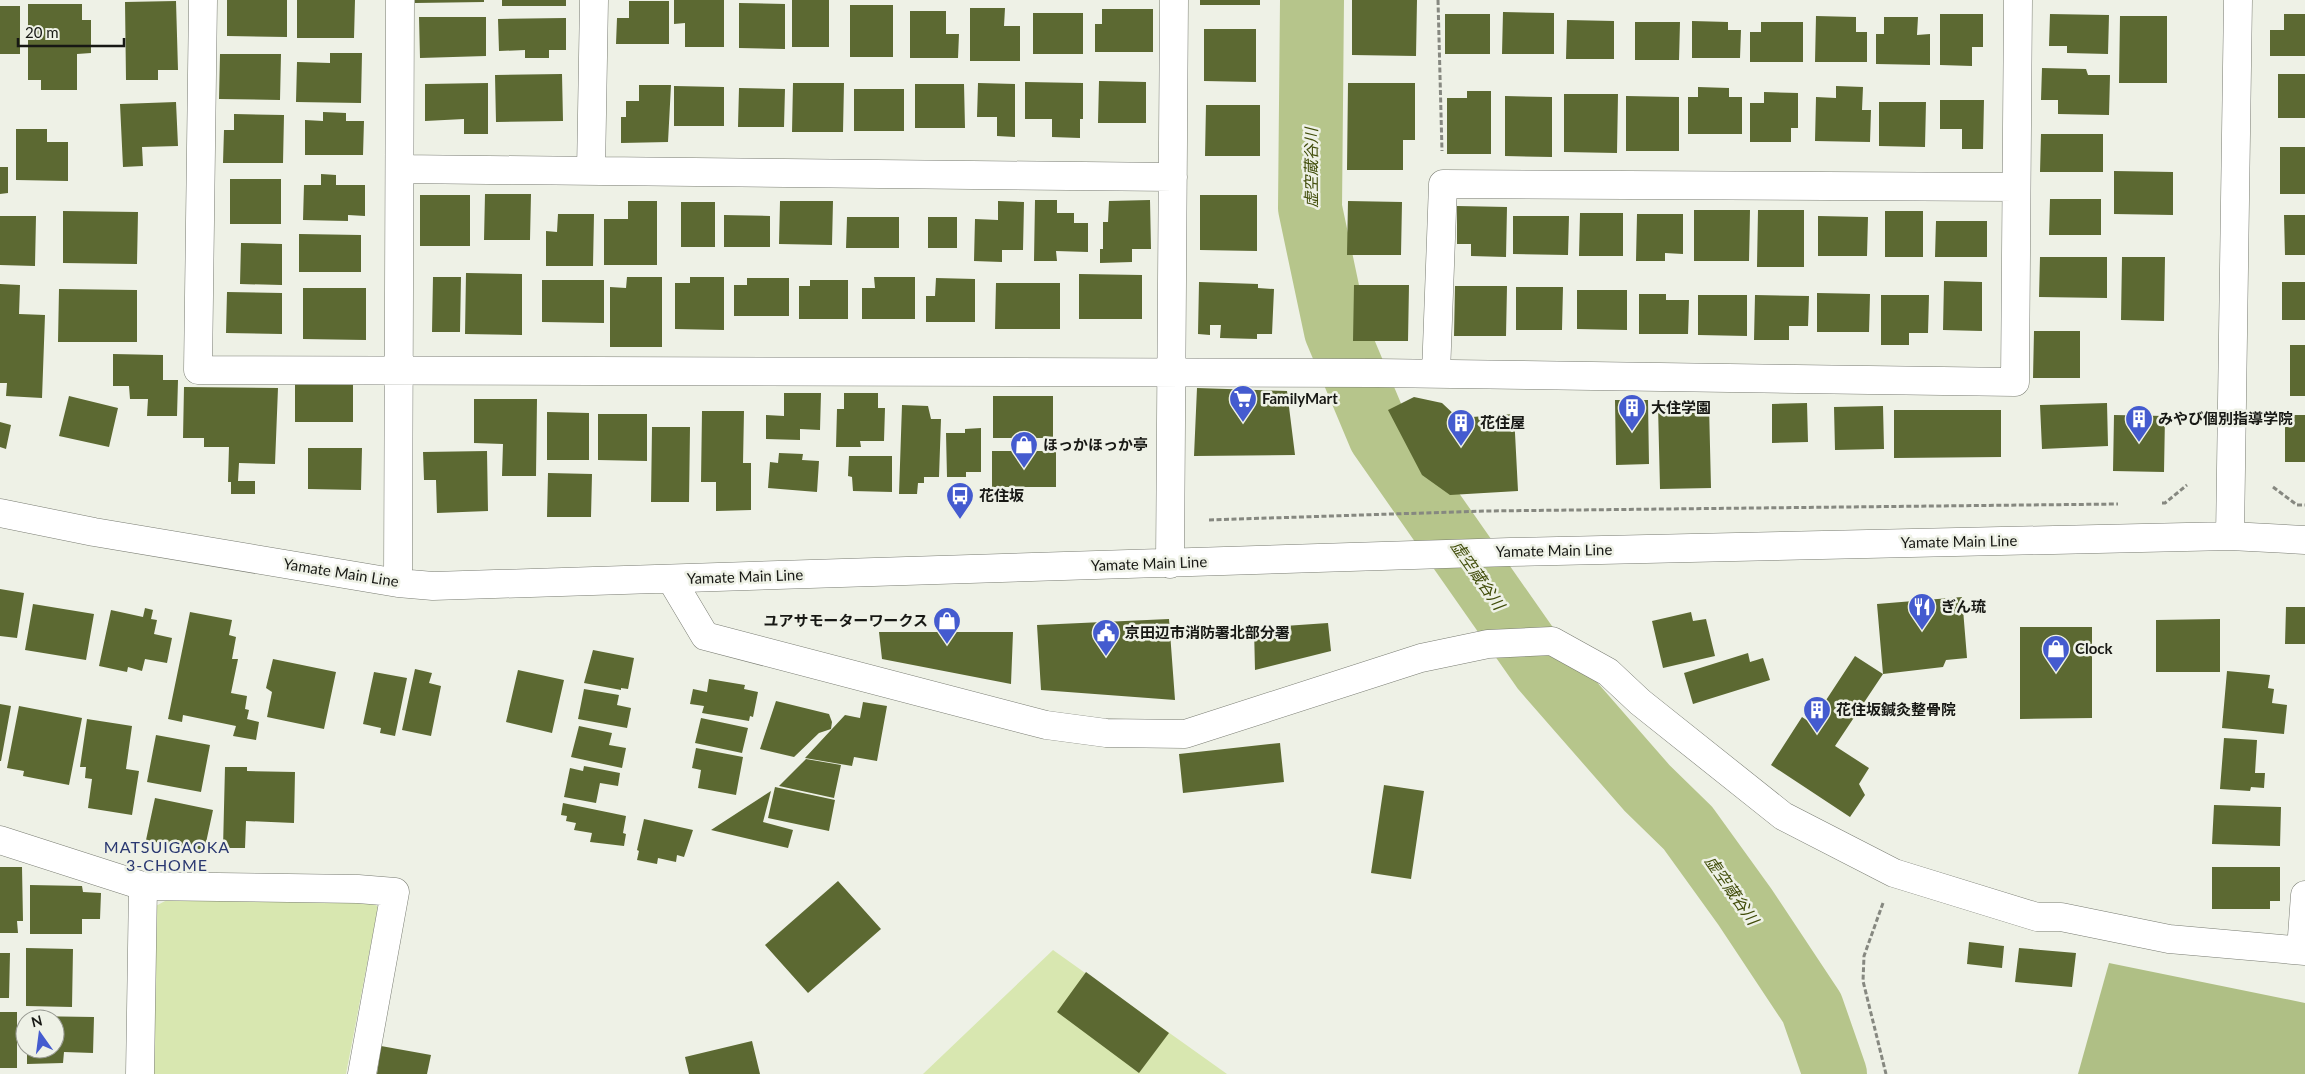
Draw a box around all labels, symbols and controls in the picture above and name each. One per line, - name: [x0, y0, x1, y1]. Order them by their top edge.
- scale bar: [18, 15, 124, 47]
- text: 20 m: [25, 23, 59, 41]
- water label: 虚空蔵谷川: [1301, 126, 1320, 208]
- supermarket icon: FamilyMart: [1228, 384, 1258, 423]
- place label: FamilyMart: [1262, 389, 1338, 407]
- building icon: 大住学園: [1617, 393, 1647, 432]
- place label: 大住学園: [1651, 398, 1711, 416]
- building icon: みやび個別指導学院: [2124, 404, 2154, 443]
- building icon: 花住屋: [1446, 408, 1476, 447]
- place label: みやび個別指導学院: [2158, 409, 2293, 427]
- place label: 花住屋: [1480, 413, 1525, 431]
- shop icon: ほっかほっか亭: [1009, 430, 1039, 469]
- place label: ほっかほっか亭: [1043, 435, 1148, 453]
- bus stop icon: 花住坂: [945, 481, 975, 520]
- place label: 花住坂: [979, 486, 1024, 504]
- street label: Yamate Main Line: [1901, 531, 2017, 551]
- water label: 虚空蔵谷川: [1448, 536, 1510, 615]
- street label: Yamate Main Line: [1496, 540, 1612, 560]
- street label: Yamate Main Line: [1090, 552, 1208, 574]
- street label: Yamate Main Line: [282, 554, 400, 590]
- street label: Yamate Main Line: [686, 565, 804, 587]
- restaurant icon: ぎん琉: [1907, 592, 1937, 631]
- place label: ぎん琉: [1941, 597, 1986, 615]
- shop icon: ユアサモーターワークス: [932, 606, 962, 645]
- place label: ユアサモーターワークス: [763, 611, 928, 629]
- public building icon: 京田辺市消防署北部分署: [1091, 618, 1121, 657]
- place label: 京田辺市消防署北部分署: [1125, 623, 1290, 641]
- shop icon: Clock: [2041, 634, 2071, 673]
- place label: Clock: [2075, 639, 2113, 657]
- building icon: 花住坂鍼灸整骨院: [1802, 695, 1832, 734]
- place label: 花住坂鍼灸整骨院: [1836, 700, 1956, 718]
- district label: MATSUIGAOKA 3-CHOME: [104, 837, 230, 874]
- water label: 虚空蔵谷川: [1702, 851, 1764, 930]
- north arrow: [15, 1009, 65, 1059]
- text: N: [29, 1011, 44, 1030]

